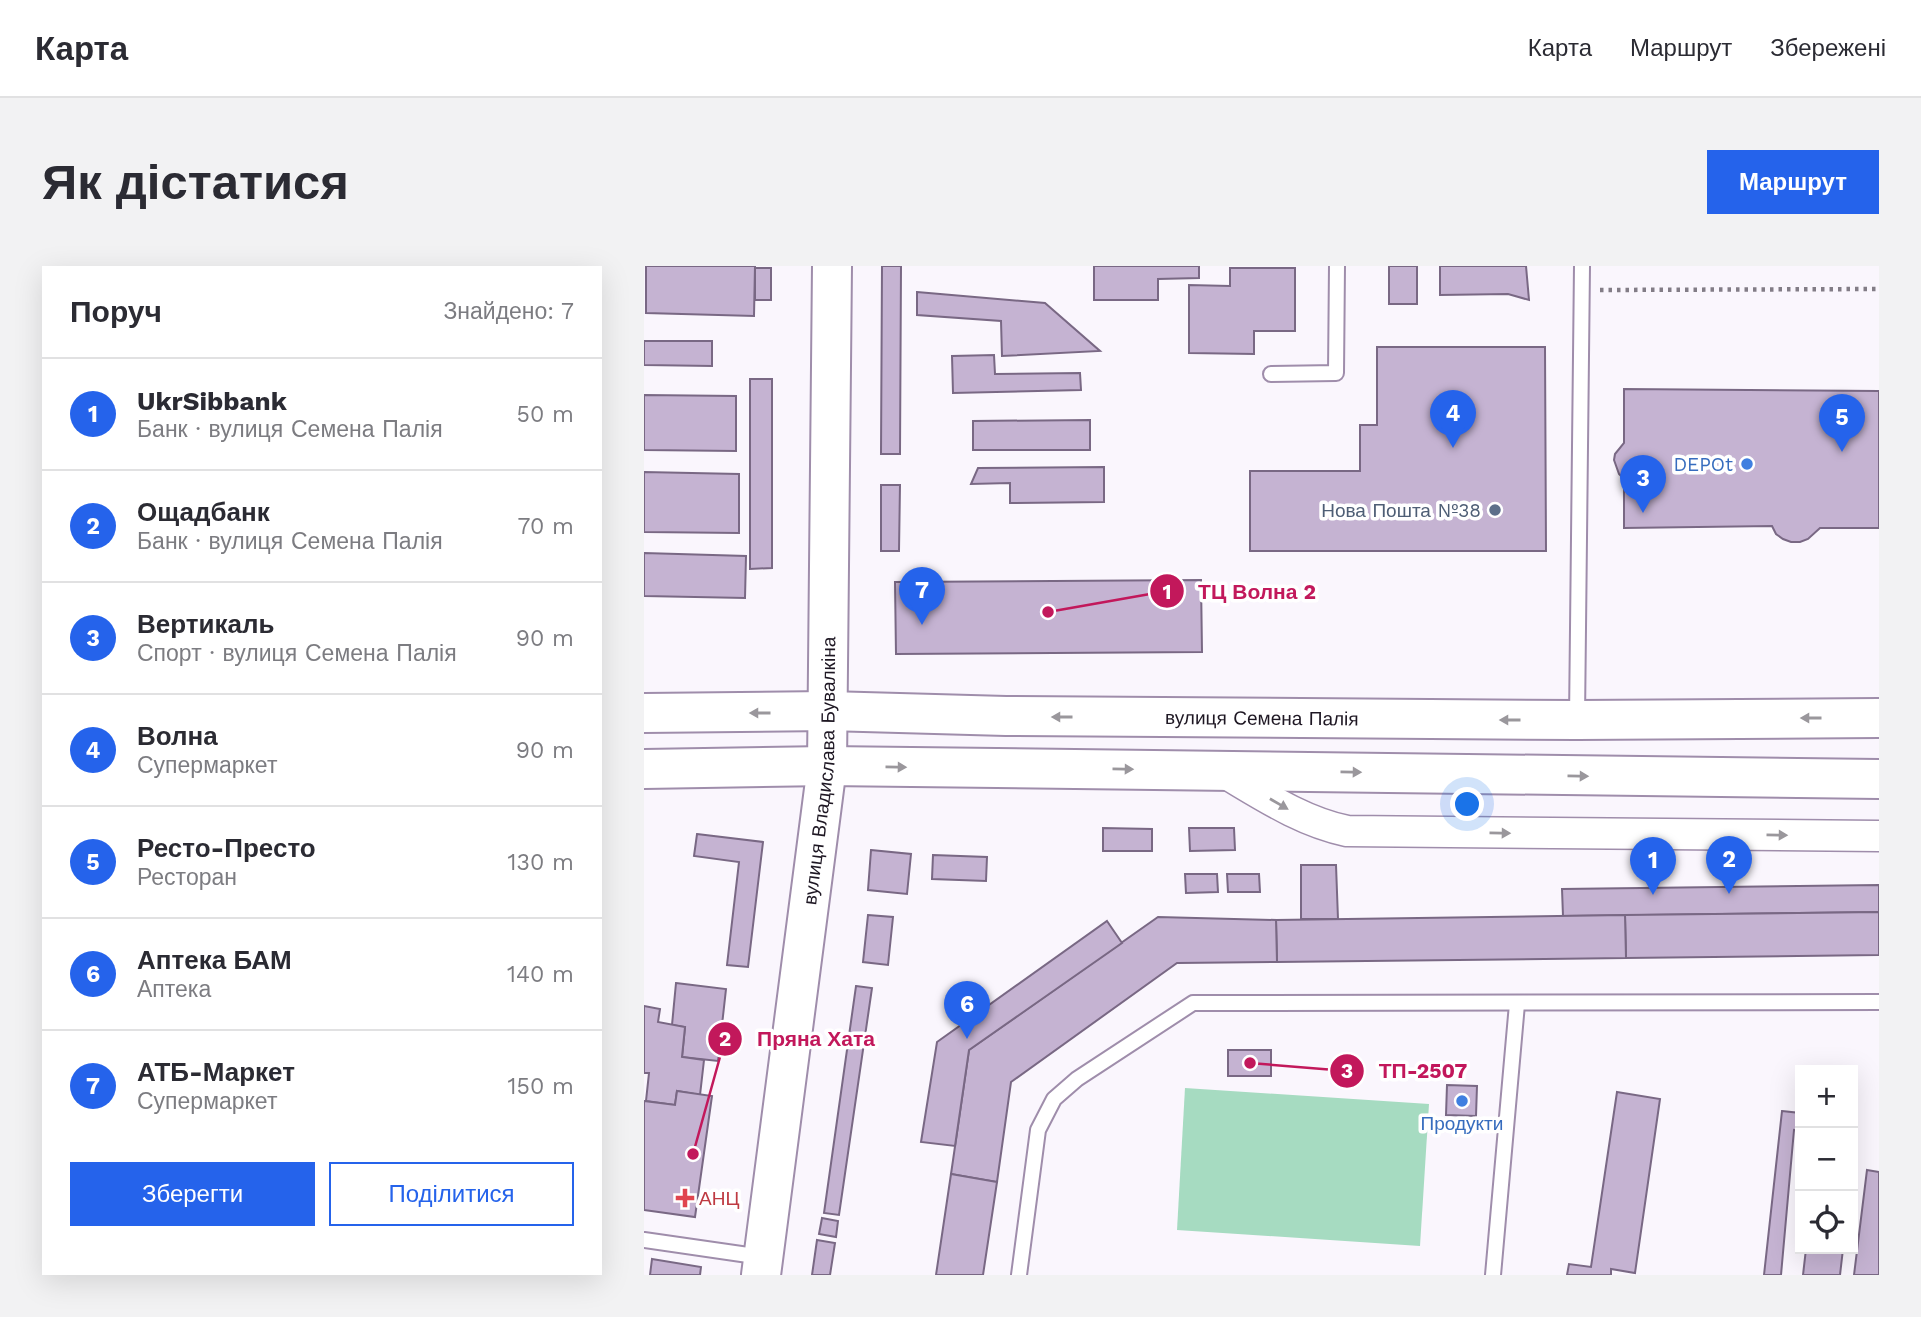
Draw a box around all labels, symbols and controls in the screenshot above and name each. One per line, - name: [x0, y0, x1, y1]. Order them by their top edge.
- text: Карта: [35, 29, 128, 68]
- text: Карта: [1528, 34, 1592, 62]
- text: Маршрут: [1630, 34, 1732, 62]
- text: Збережені: [1770, 34, 1886, 62]
- button: Маршрут: [1707, 150, 1879, 214]
- text: Як дістатися: [42, 153, 349, 211]
- text: Поруч: [70, 294, 162, 329]
- text: Знайдено: 7: [443, 298, 574, 325]
- text: UkrSibbank: [137, 386, 287, 416]
- pin: 4: [1430, 390, 1476, 448]
- pin: 5: [1819, 394, 1865, 452]
- text: 1: [88, 401, 98, 428]
- text: 50 m: [517, 401, 574, 428]
- text: Банк · вулиця Семена Палія: [137, 416, 443, 443]
- place label: DEPOt: [1673, 453, 1733, 476]
- pin: 3: [1620, 455, 1666, 513]
- marker: DEPOt: [1739, 456, 1755, 472]
- text: Ощадбанк: [137, 497, 270, 527]
- place label: Нова Пошта №38: [1321, 499, 1481, 522]
- marker: Нова Пошта №38: [1487, 502, 1503, 518]
- text: 2: [86, 513, 100, 540]
- text: 70 m: [517, 513, 574, 540]
- text: Банк · вулиця Семена Палія: [137, 528, 443, 555]
- pin: 7: [899, 567, 945, 625]
- callout: ТЦ Волна 2: [1149, 570, 1330, 612]
- text: 1: [1162, 579, 1172, 604]
- text: ТЦ Волна 2: [1198, 579, 1316, 604]
- text: Вертикаль: [137, 609, 274, 639]
- text: 3: [86, 625, 100, 652]
- text: 90 m: [516, 625, 574, 652]
- street label: вулиця Владислава Бувалкіна: [798, 636, 840, 906]
- text: Спорт · вулиця Семена Палія: [137, 640, 457, 667]
- street label: вулиця Семена Палія: [1165, 706, 1359, 730]
- one-way arrow: [749, 707, 771, 718]
- one-way arrow: [1051, 711, 1073, 722]
- one-way arrow: [1800, 712, 1822, 724]
- one-way arrow: [1499, 714, 1521, 725]
- text: Волна: [137, 721, 218, 751]
- text: 4: [86, 737, 100, 764]
- text: 90 m: [516, 737, 574, 764]
- text: Супермаркет: [137, 752, 277, 779]
- one-way arrow: [885, 761, 907, 773]
- one-way arrow: [1112, 763, 1134, 775]
- one-way arrow: [1340, 766, 1362, 778]
- one-way arrow: [1567, 770, 1589, 782]
- your location: [1450, 787, 1484, 821]
- one-way arrow: [1269, 798, 1288, 810]
- one-way arrow: [1490, 827, 1512, 838]
- one-way arrow: [1766, 829, 1788, 841]
- text: Ресто-Престо: [137, 833, 316, 863]
- pin: 2: [1706, 836, 1752, 894]
- pin: 1: [1630, 837, 1676, 895]
- text: 5: [86, 849, 100, 876]
- text: 130 m: [508, 849, 574, 876]
- text: Ресторан: [137, 864, 237, 891]
- text: Аптека БАМ: [137, 945, 292, 975]
- text: 6: [86, 961, 100, 988]
- text: 140 m: [507, 961, 574, 988]
- text: Аптека: [137, 976, 211, 1003]
- pin: 6: [944, 981, 990, 1039]
- callout: Пряна Хата: [708, 1018, 889, 1060]
- text: 2: [719, 1026, 731, 1051]
- text: Пряна Хата: [757, 1026, 875, 1051]
- callout: ТП-2507: [1330, 1050, 1481, 1092]
- text: АТБ-Маркет: [137, 1057, 295, 1087]
- text: 3: [1341, 1058, 1353, 1083]
- text: ТП-2507: [1379, 1058, 1467, 1083]
- map controls: [1795, 1065, 1858, 1254]
- button: +: [1795, 1065, 1858, 1128]
- text: 7: [86, 1073, 100, 1100]
- text: 150 m: [508, 1073, 574, 1100]
- text: Супермаркет: [137, 1088, 277, 1115]
- marker: Продукти: [1454, 1093, 1470, 1109]
- place label: Продукти: [1421, 1112, 1503, 1135]
- button: −: [1795, 1128, 1858, 1191]
- button: Зберегти: [70, 1162, 315, 1226]
- button: Поділитися: [329, 1162, 574, 1226]
- place label: АНЦ: [699, 1187, 739, 1210]
- marker: АНЦ: [677, 1190, 693, 1206]
- button: locate: [1795, 1191, 1858, 1254]

